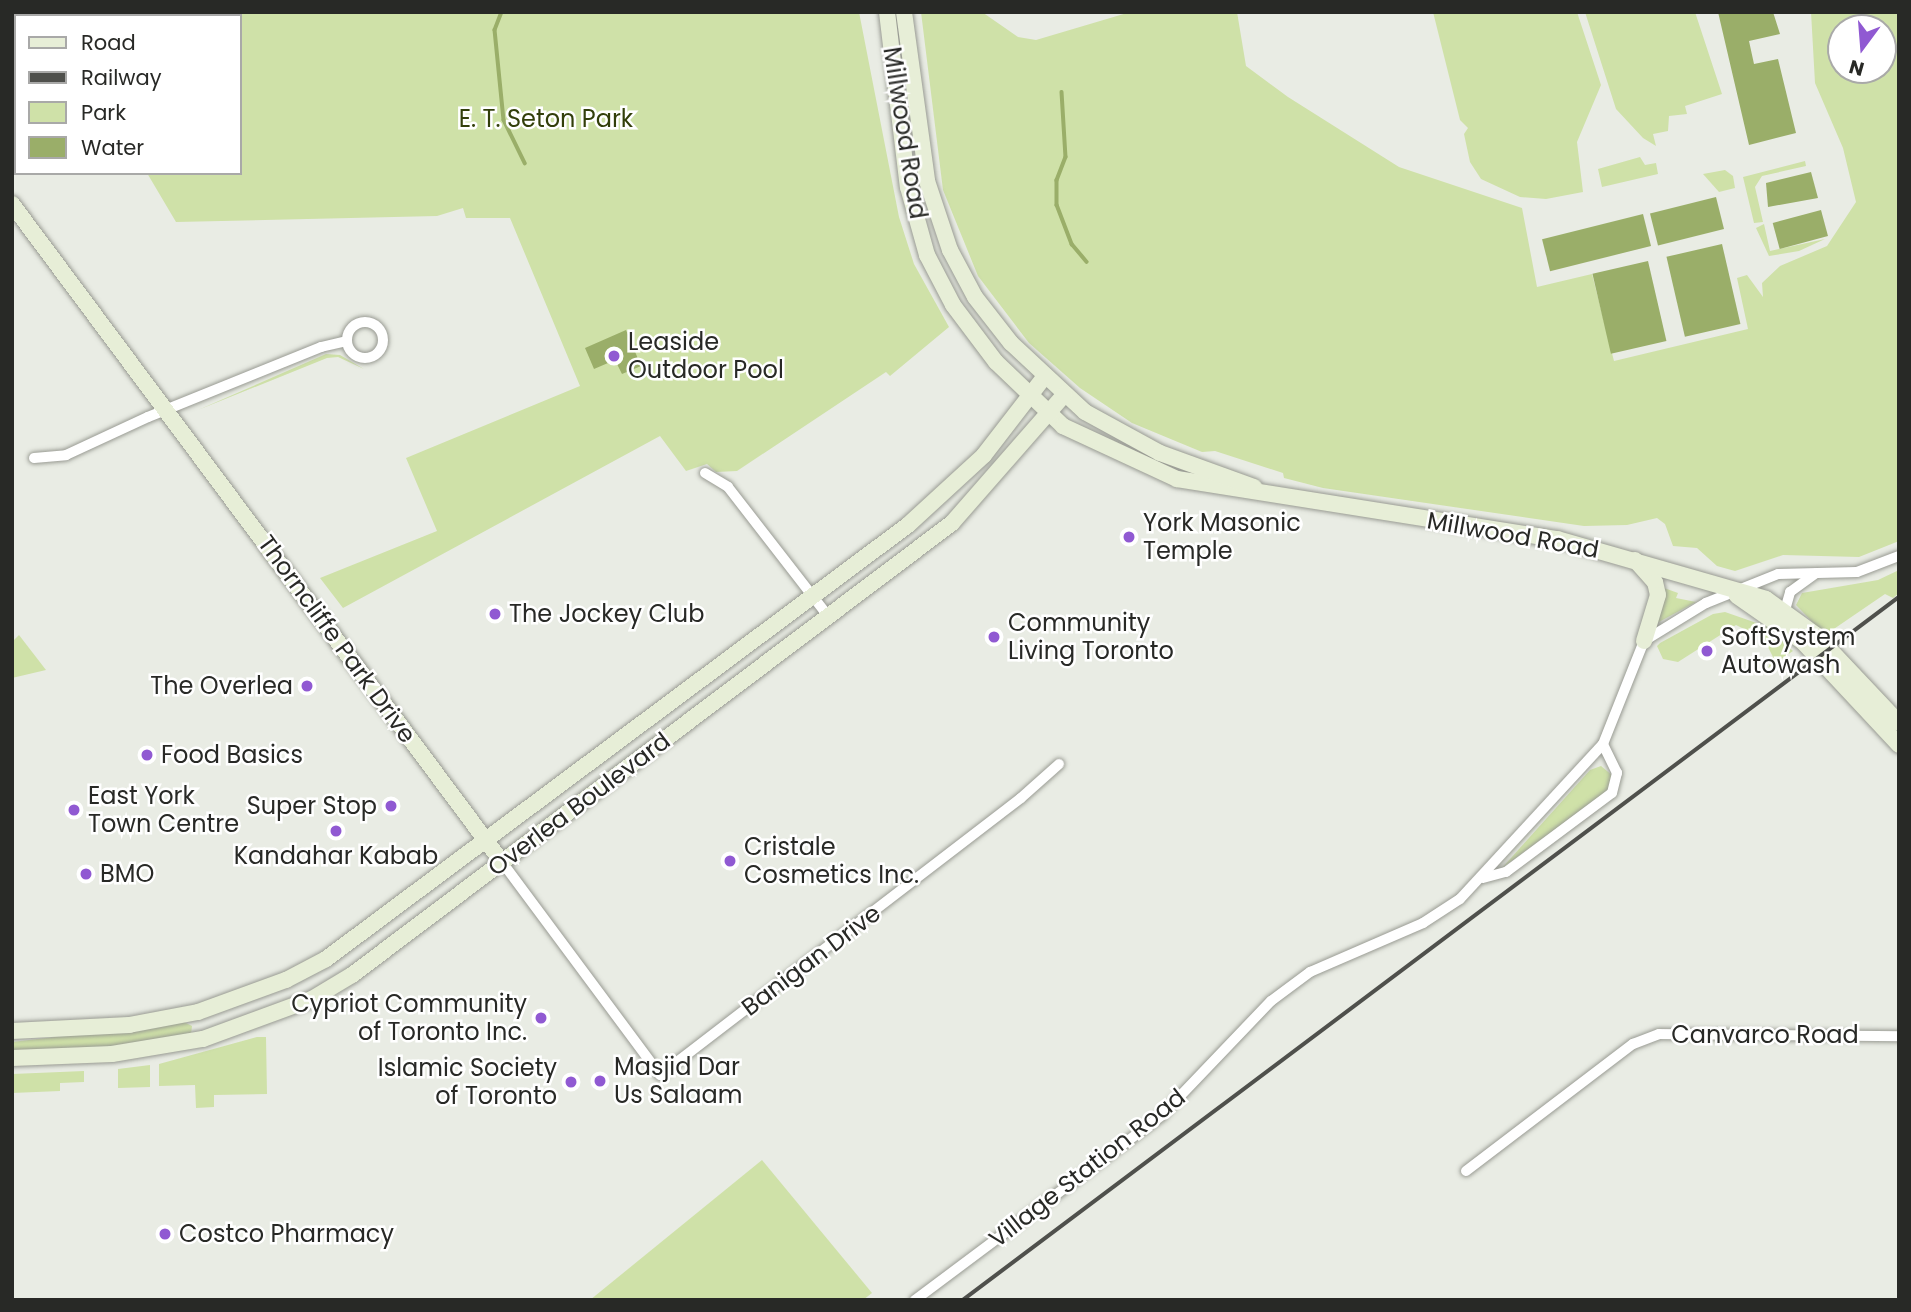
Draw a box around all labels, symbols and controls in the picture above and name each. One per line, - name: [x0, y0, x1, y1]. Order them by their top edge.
- legend: [14, 14, 242, 175]
- north arrow: [1827, 14, 1897, 84]
- text: Road: [81, 28, 136, 57]
- street label: Millwood Road: [877, 45, 933, 221]
- text: N: [1846, 53, 1867, 83]
- text: Railway: [81, 63, 162, 92]
- text: Park: [81, 98, 126, 127]
- park label: E. T. Seton Park: [459, 105, 633, 133]
- text: Water: [81, 133, 144, 162]
- place label: Leaside Outdoor Pool: [628, 328, 784, 384]
- marker: Leaside Outdoor Pool: [606, 348, 622, 364]
- street label: Millwood Road: [1425, 506, 1601, 564]
- place label: York Masonic Temple: [1143, 509, 1301, 565]
- marker: York Masonic Temple: [1121, 529, 1137, 545]
- street label: Thorncliffe Park Drive: [252, 530, 422, 748]
- place label: The Jockey Club: [509, 600, 704, 628]
- marker: The Jockey Club: [487, 606, 503, 622]
- place label: Community Living Toronto: [1008, 609, 1174, 665]
- place label: SoftSystem Autowash: [1721, 623, 1856, 679]
- marker: Community Living Toronto: [986, 629, 1002, 645]
- marker: SoftSystem Autowash: [1699, 643, 1715, 659]
- place label: The Overlea: [150, 672, 293, 700]
- marker: The Overlea: [299, 678, 315, 694]
- street label: Overlea Boulevard: [482, 726, 676, 882]
- place label: Food Basics: [161, 741, 303, 769]
- marker: Food Basics: [139, 747, 155, 763]
- place label: East York Town Centre: [88, 782, 239, 838]
- place label: Super Stop: [247, 792, 377, 820]
- marker: Super Stop: [383, 798, 399, 814]
- marker: East York Town Centre: [66, 802, 82, 818]
- marker: Kandahar Kabab: [328, 823, 344, 839]
- place label: Cristale Cosmetics Inc.: [744, 833, 919, 889]
- place label: Kandahar Kabab: [234, 842, 438, 870]
- marker: Cristale Cosmetics Inc.: [722, 853, 738, 869]
- place label: BMO: [100, 860, 154, 888]
- marker: BMO: [78, 866, 94, 882]
- street label: Banigan Drive: [736, 898, 886, 1022]
- place label: Cypriot Community of Toronto Inc.: [291, 990, 527, 1046]
- marker: Cypriot Community of Toronto Inc.: [533, 1010, 549, 1026]
- street label: Canvarco Road: [1671, 1021, 1859, 1049]
- place label: Masjid Dar Us Salaam: [614, 1053, 743, 1109]
- place label: Islamic Society of Toronto: [378, 1054, 557, 1110]
- marker: Masjid Dar Us Salaam: [592, 1073, 608, 1089]
- marker: Islamic Society of Toronto: [563, 1074, 579, 1090]
- street label: Village Station Road: [983, 1082, 1191, 1254]
- place label: Costco Pharmacy: [179, 1220, 394, 1248]
- marker: Costco Pharmacy: [157, 1226, 173, 1242]

